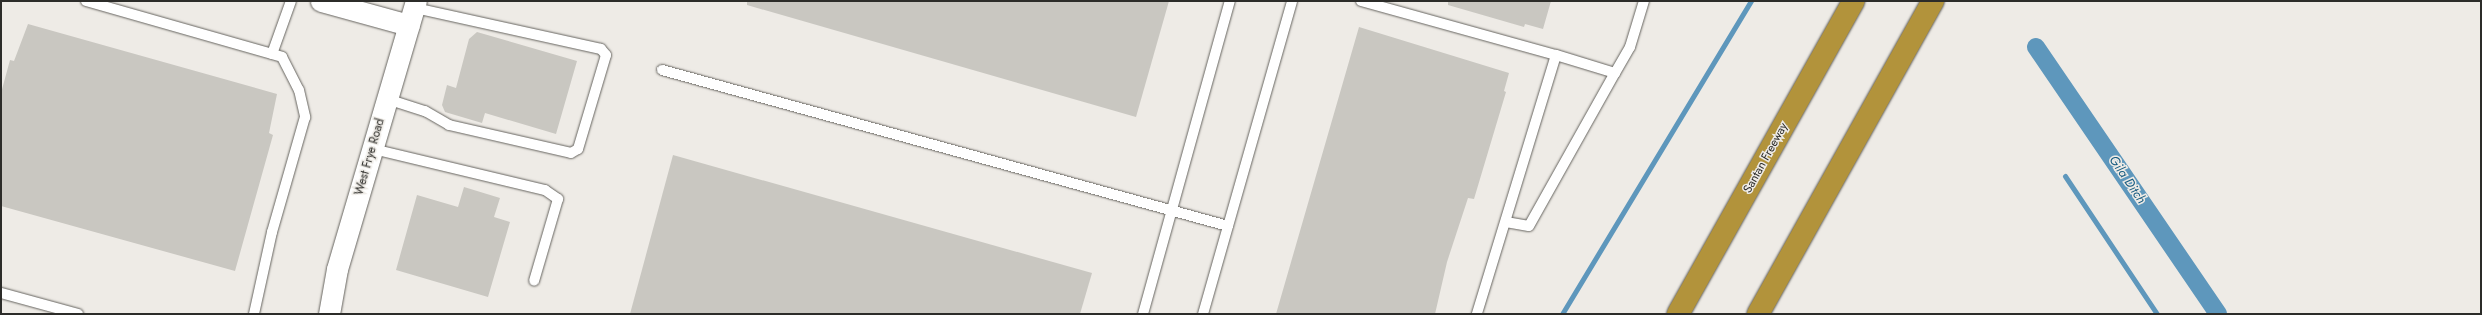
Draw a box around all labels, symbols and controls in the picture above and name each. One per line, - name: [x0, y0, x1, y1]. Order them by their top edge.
- street label: West Frye Road: [352, 117, 388, 197]
- street label: Santan Freeway: [1741, 120, 1791, 196]
- water label: Gila Ditch: [2105, 153, 2149, 207]

